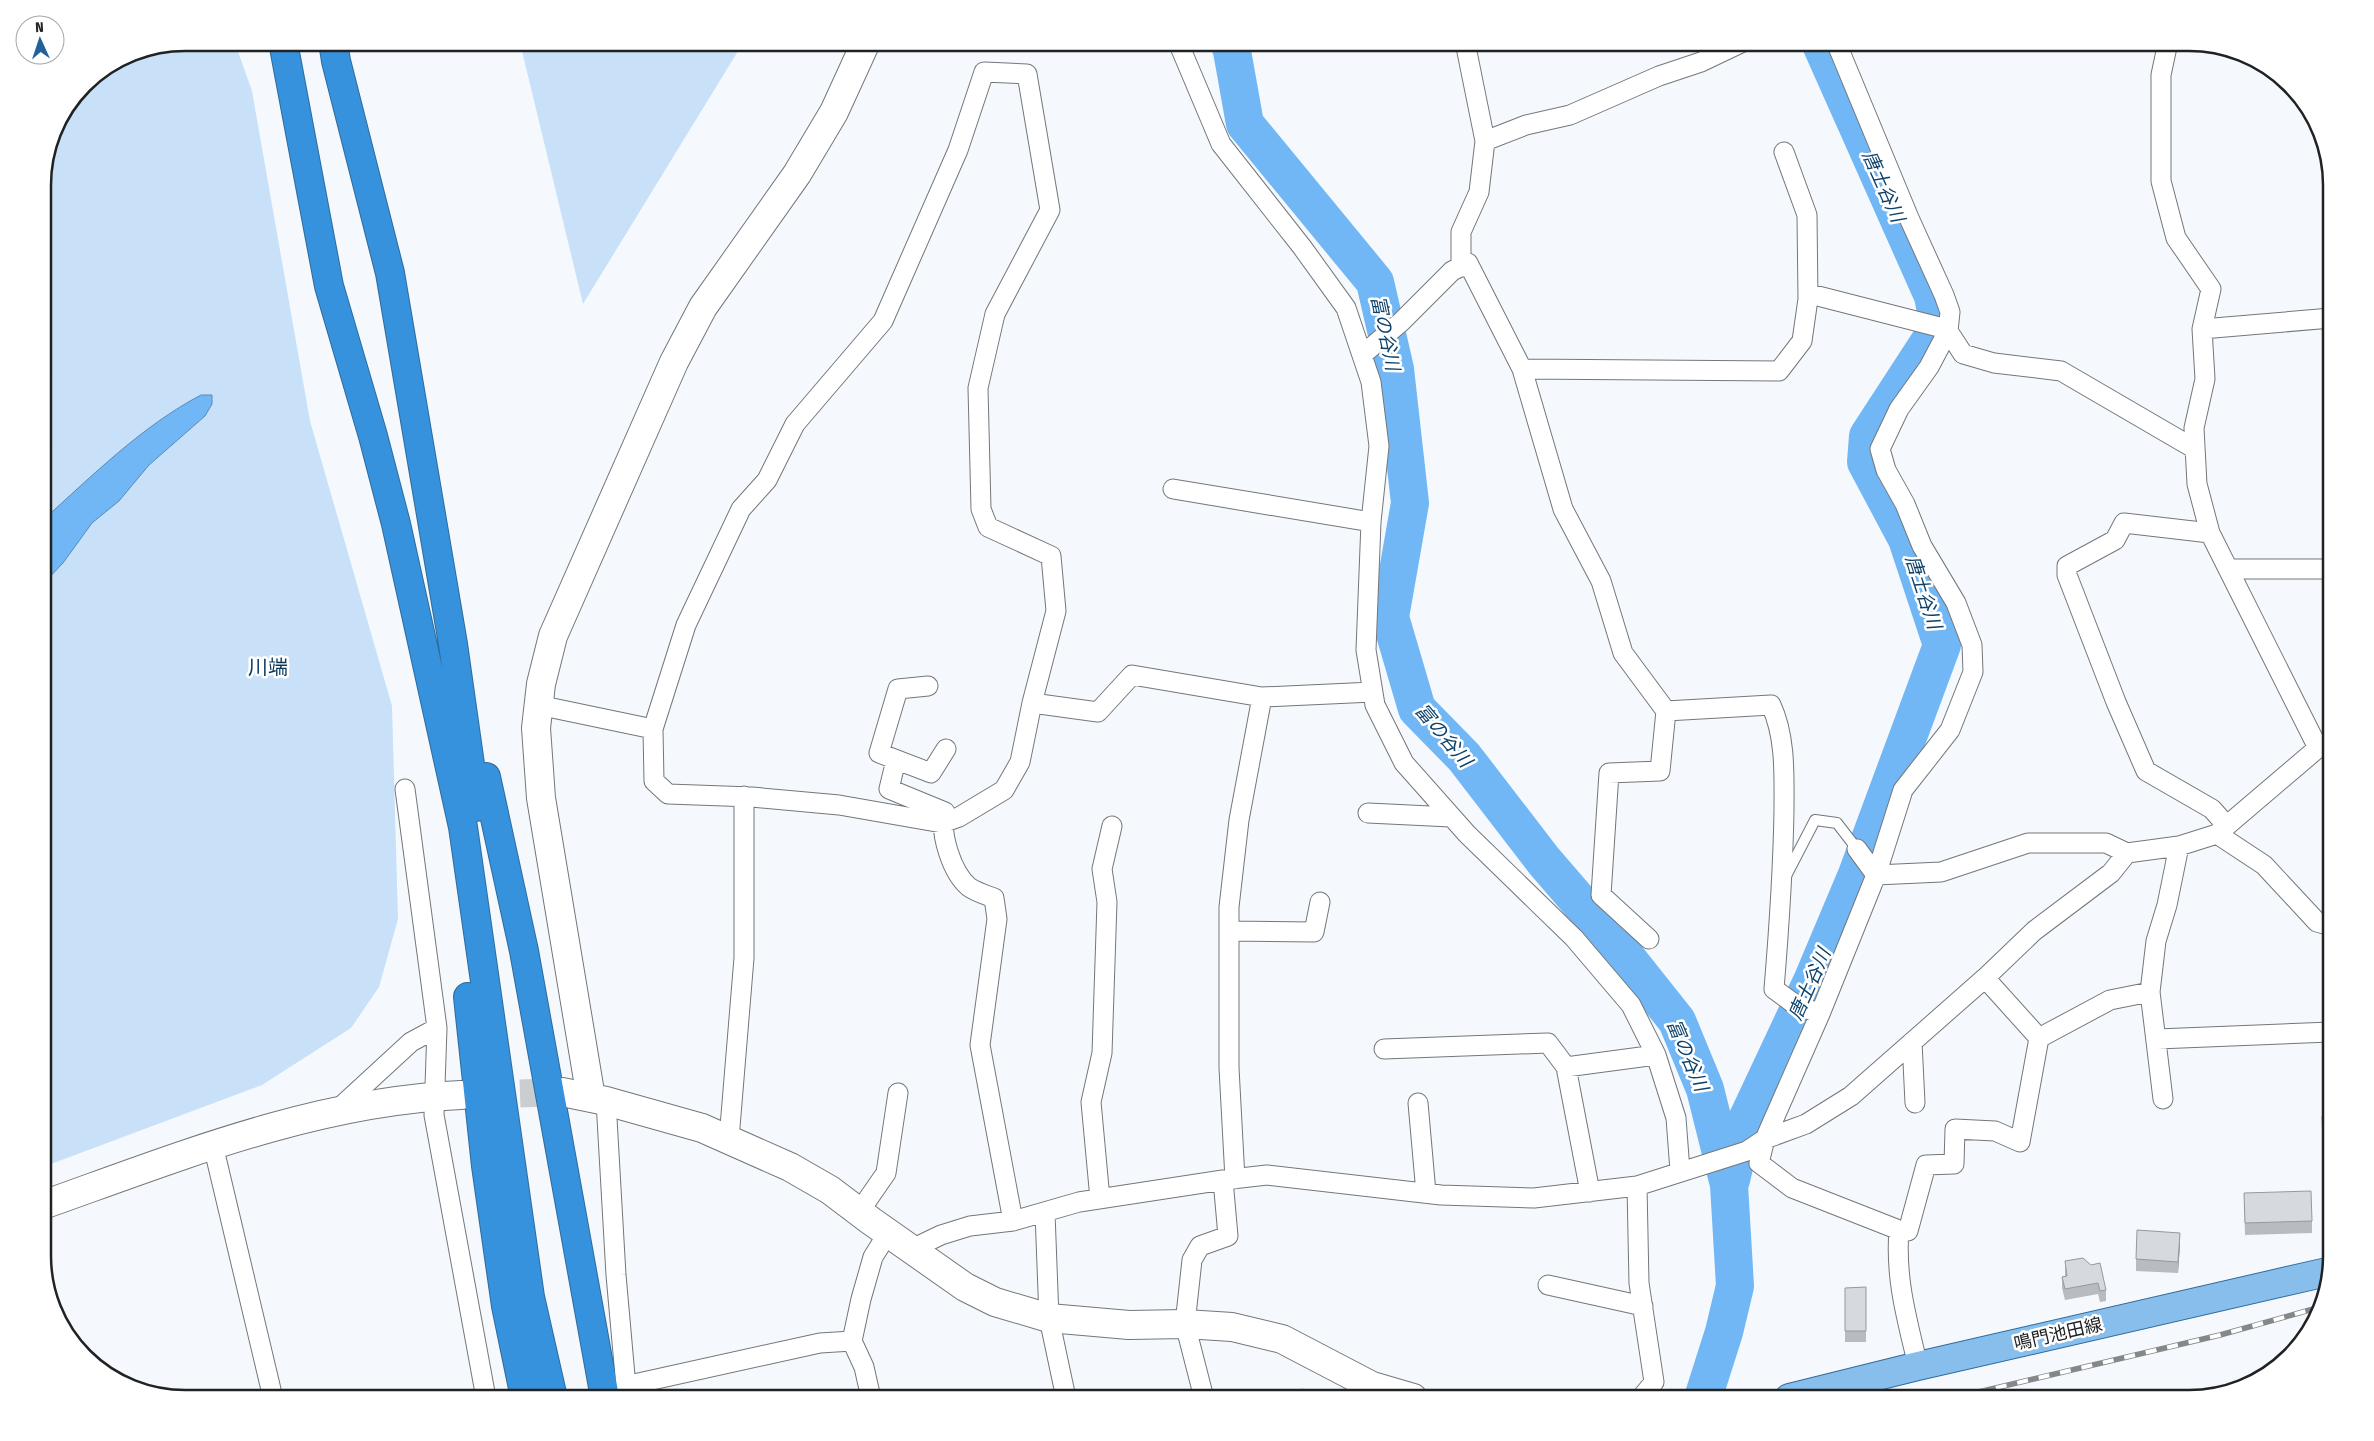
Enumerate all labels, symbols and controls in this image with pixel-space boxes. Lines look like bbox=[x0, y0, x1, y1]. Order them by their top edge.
north arrow bbox=[15, 15, 65, 65]
text: N bbox=[35, 19, 44, 36]
water label: 唐土谷川 bbox=[1858, 147, 1910, 227]
water label: 富の谷川 bbox=[1366, 294, 1405, 375]
water label: 唐土谷川 bbox=[1901, 552, 1947, 634]
district label: 川端 bbox=[248, 655, 288, 679]
water label: 富の谷川 bbox=[1410, 699, 1478, 773]
water label: 唐土谷川 bbox=[1783, 943, 1836, 1024]
water label: 富の谷川 bbox=[1662, 1016, 1714, 1097]
street label: 鳴門池田線 bbox=[2012, 1313, 2104, 1355]

